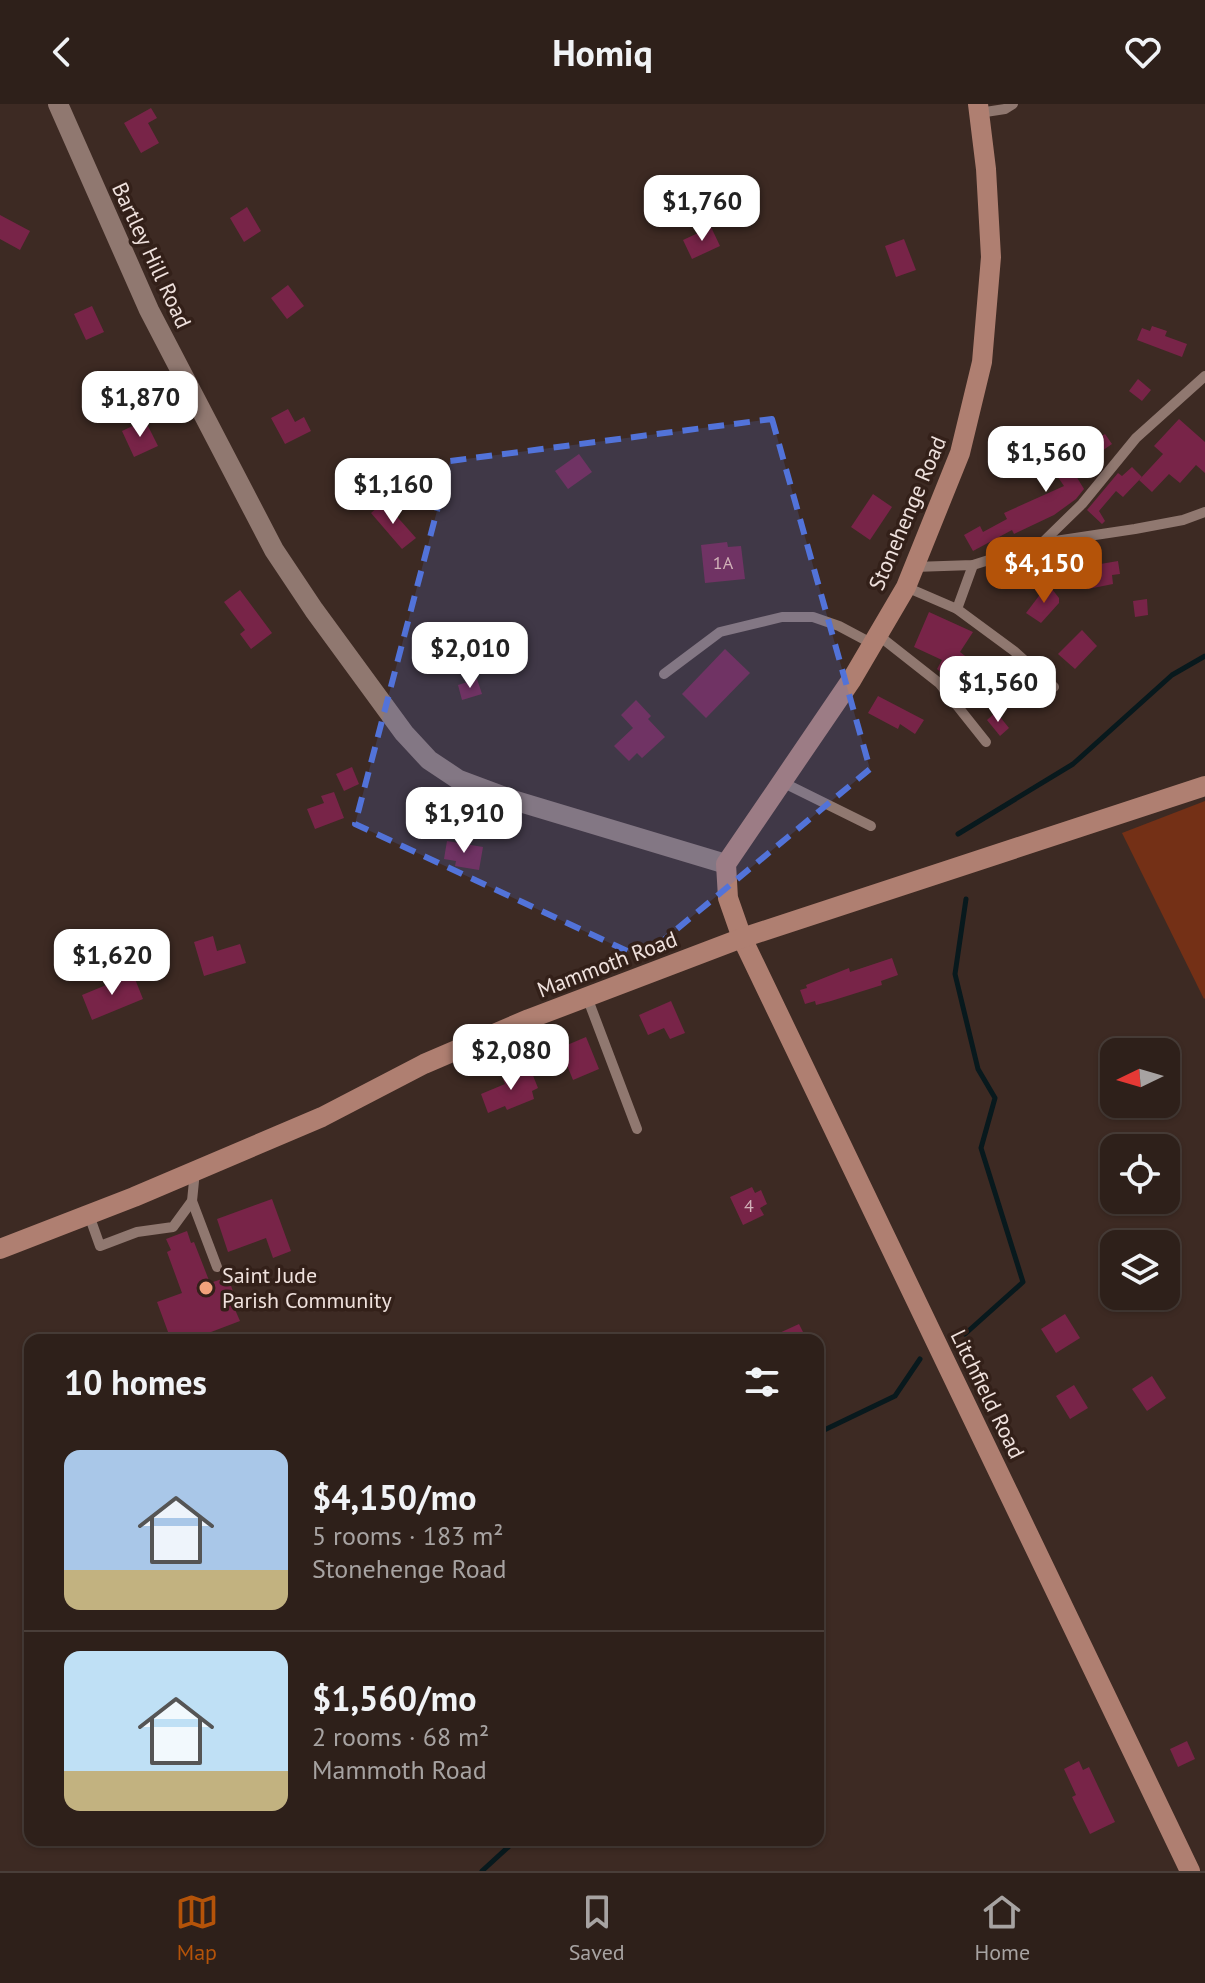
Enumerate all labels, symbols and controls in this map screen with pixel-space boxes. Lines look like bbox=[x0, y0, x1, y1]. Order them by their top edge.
text: Homiq bbox=[552, 29, 653, 76]
icon: back bbox=[40, 30, 84, 74]
icon: heart bbox=[1121, 30, 1165, 74]
pin: $1,760 bbox=[637, 175, 767, 243]
street label: Bartley Hill Road bbox=[106, 178, 198, 332]
text: $1,760 bbox=[662, 184, 742, 217]
pin: $1,870 bbox=[75, 371, 205, 439]
text: $1,870 bbox=[100, 380, 180, 413]
pin: $1,560 bbox=[981, 426, 1111, 494]
street label: Stonehenge Road bbox=[862, 432, 952, 594]
text: $1,560 bbox=[1006, 435, 1086, 468]
pin: $1,160 bbox=[328, 458, 458, 526]
text: $1,160 bbox=[353, 467, 433, 500]
pin: $4,150 bbox=[979, 537, 1109, 605]
text: $4,150 bbox=[1004, 546, 1084, 579]
house number: 1A bbox=[713, 551, 734, 574]
pin: $2,010 bbox=[405, 622, 535, 690]
text: $2,010 bbox=[430, 631, 510, 664]
pin: $1,560 bbox=[933, 656, 1063, 724]
text: $1,560 bbox=[958, 665, 1038, 698]
pin: $1,910 bbox=[399, 787, 529, 855]
text: $1,910 bbox=[424, 796, 504, 829]
street label: Mammoth Road bbox=[533, 924, 681, 1004]
pin: $1,620 bbox=[47, 929, 177, 997]
text: $1,620 bbox=[72, 938, 152, 971]
pin: $2,080 bbox=[446, 1024, 576, 1092]
text: $2,080 bbox=[471, 1033, 551, 1066]
north arrow bbox=[1100, 1038, 1180, 1118]
map controls bbox=[1100, 1038, 1180, 1310]
button: locate bbox=[1100, 1134, 1180, 1214]
house number: 4 bbox=[744, 1194, 754, 1217]
button: layers bbox=[1100, 1230, 1180, 1310]
place label: Saint Jude Parish Community bbox=[222, 1261, 393, 1314]
marker: Saint Jude Parish Community bbox=[197, 1279, 215, 1297]
street label: Litchfield Road bbox=[945, 1325, 1031, 1463]
text: 10 homes bbox=[64, 1360, 207, 1404]
icon: filters bbox=[740, 1360, 784, 1404]
text: $4,150/mo bbox=[312, 1475, 476, 1519]
icon: home bbox=[128, 1482, 224, 1578]
text: 5 rooms · 183 m² bbox=[312, 1519, 504, 1552]
text: Stonehenge Road bbox=[312, 1552, 507, 1585]
text: $1,560/mo bbox=[312, 1676, 476, 1720]
icon: home bbox=[128, 1683, 224, 1779]
text: 2 rooms · 68 m² bbox=[312, 1720, 489, 1753]
text: Mammoth Road bbox=[312, 1753, 487, 1786]
tab: Map bbox=[175, 1890, 219, 1966]
tab: Saved bbox=[569, 1890, 625, 1966]
tab: Home bbox=[974, 1890, 1030, 1966]

